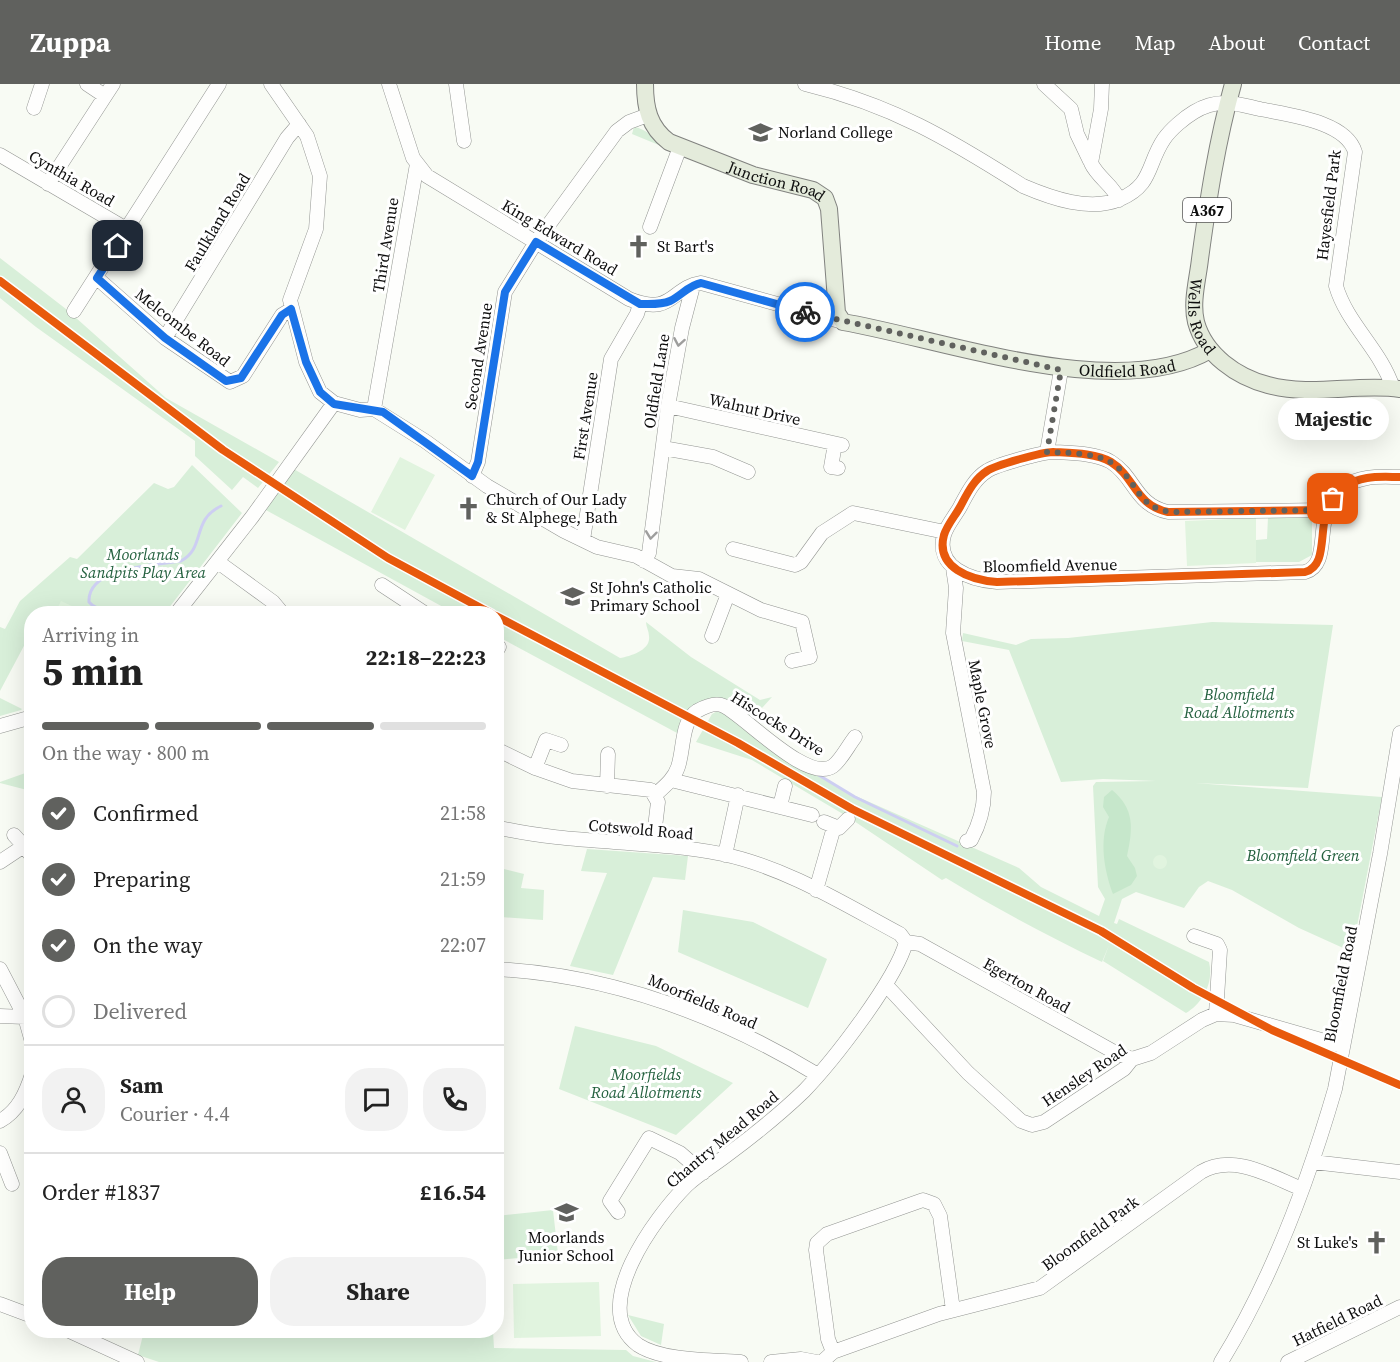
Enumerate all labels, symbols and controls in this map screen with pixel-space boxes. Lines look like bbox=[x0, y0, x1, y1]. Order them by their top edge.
text: Zuppa bbox=[30, 23, 111, 61]
text: Home bbox=[1044, 28, 1102, 57]
text: Map bbox=[1135, 28, 1176, 57]
text: About bbox=[1209, 28, 1265, 57]
text: Contact bbox=[1298, 28, 1370, 57]
school or university icon: Norland College bbox=[747, 119, 773, 145]
place label: Norland College bbox=[778, 121, 893, 143]
street label: Cynthia Road bbox=[25, 145, 119, 211]
street label: Hayesfield Park bbox=[1310, 148, 1346, 262]
street label: Junction Road bbox=[724, 155, 830, 206]
street label: Faulkland Road bbox=[179, 169, 255, 275]
street label: King Edward Road bbox=[498, 194, 622, 280]
street label: Third Avenue bbox=[367, 196, 403, 294]
road number: A367 bbox=[1183, 198, 1231, 222]
pin bbox=[92, 220, 143, 271]
icon: home bbox=[101, 229, 134, 262]
church icon: St Bart's bbox=[626, 233, 652, 259]
place label: St Bart's bbox=[657, 235, 714, 257]
street label: Wells Road bbox=[1183, 276, 1221, 359]
courier bbox=[775, 282, 835, 342]
street label: Melcombe Road bbox=[131, 283, 235, 371]
icon: bike bbox=[789, 296, 822, 329]
street label: Second Avenue bbox=[459, 301, 497, 411]
street label: Oldfield Lane bbox=[638, 332, 674, 430]
one-way arrow bbox=[673, 337, 686, 347]
street label: Oldfield Road bbox=[1078, 354, 1178, 382]
street label: First Avenue bbox=[567, 370, 603, 462]
street label: Walnut Drive bbox=[707, 388, 803, 430]
callout: Majestic bbox=[1278, 397, 1388, 439]
text: Majestic bbox=[1295, 405, 1372, 433]
pin bbox=[1307, 473, 1358, 524]
icon: bag bbox=[1316, 482, 1349, 515]
place label: Church of Our Lady & St Alphege, Bath bbox=[486, 488, 627, 528]
church icon: Church of Our Lady & St Alphege, Bath bbox=[455, 495, 481, 521]
one-way arrow bbox=[645, 531, 658, 540]
park label: Moorlands Sandpits Play Area bbox=[80, 543, 206, 583]
street label: Bloomfield Avenue bbox=[983, 553, 1117, 577]
place label: St John's Catholic Primary School bbox=[590, 576, 712, 616]
school or university icon: St John's Catholic Primary School bbox=[559, 583, 585, 609]
text: Arriving in bbox=[42, 621, 139, 649]
text: 22:18–22:23 bbox=[366, 642, 486, 672]
text: 5 min bbox=[42, 645, 143, 698]
street label: Maple Grove bbox=[964, 658, 1002, 750]
park label: Bloomfield Road Allotments bbox=[1183, 683, 1294, 723]
street label: Hiscocks Drive bbox=[727, 685, 829, 761]
text: On the way · 800 m bbox=[42, 739, 209, 767]
icon: check bbox=[42, 797, 75, 830]
text: Confirmed bbox=[93, 798, 198, 828]
text: 21:58 bbox=[440, 799, 486, 827]
street label: Cotswold Road bbox=[588, 813, 694, 845]
park label: Bloomfield Green bbox=[1246, 844, 1359, 866]
icon: check bbox=[42, 863, 75, 896]
text: Preparing bbox=[93, 864, 190, 894]
text: 21:59 bbox=[440, 865, 486, 893]
street label: Bloomfield Road bbox=[1318, 924, 1362, 1044]
icon: check bbox=[42, 929, 75, 962]
text: On the way bbox=[93, 930, 202, 960]
text: 22:07 bbox=[440, 931, 486, 959]
street label: Egerton Road bbox=[979, 952, 1075, 1018]
street label: Moorfields Road bbox=[645, 968, 761, 1034]
text: Delivered bbox=[93, 996, 187, 1026]
street label: Hensley Road bbox=[1037, 1039, 1131, 1111]
park label: Moorfields Road Allotments bbox=[590, 1063, 701, 1103]
button: person bbox=[42, 1068, 105, 1131]
button: chat bbox=[345, 1068, 408, 1131]
button: phone bbox=[423, 1068, 486, 1131]
text: Sam bbox=[120, 1070, 164, 1100]
street label: Chantry Mead Road bbox=[661, 1085, 783, 1193]
text: Courier · 4.4 bbox=[120, 1100, 229, 1128]
text: Order #1837 bbox=[42, 1177, 160, 1207]
text: £16.54 bbox=[420, 1177, 486, 1207]
street label: Bloomfield Park bbox=[1037, 1190, 1143, 1276]
school or university icon: Moorlands Junior School bbox=[553, 1199, 579, 1225]
place label: Moorlands Junior School bbox=[517, 1226, 614, 1266]
church icon: St Luke's bbox=[1363, 1229, 1389, 1255]
place label: St Luke's bbox=[1297, 1231, 1358, 1253]
button: Help bbox=[42, 1257, 258, 1326]
button: Share bbox=[270, 1257, 486, 1326]
street label: Hatfield Road bbox=[1289, 1289, 1385, 1351]

